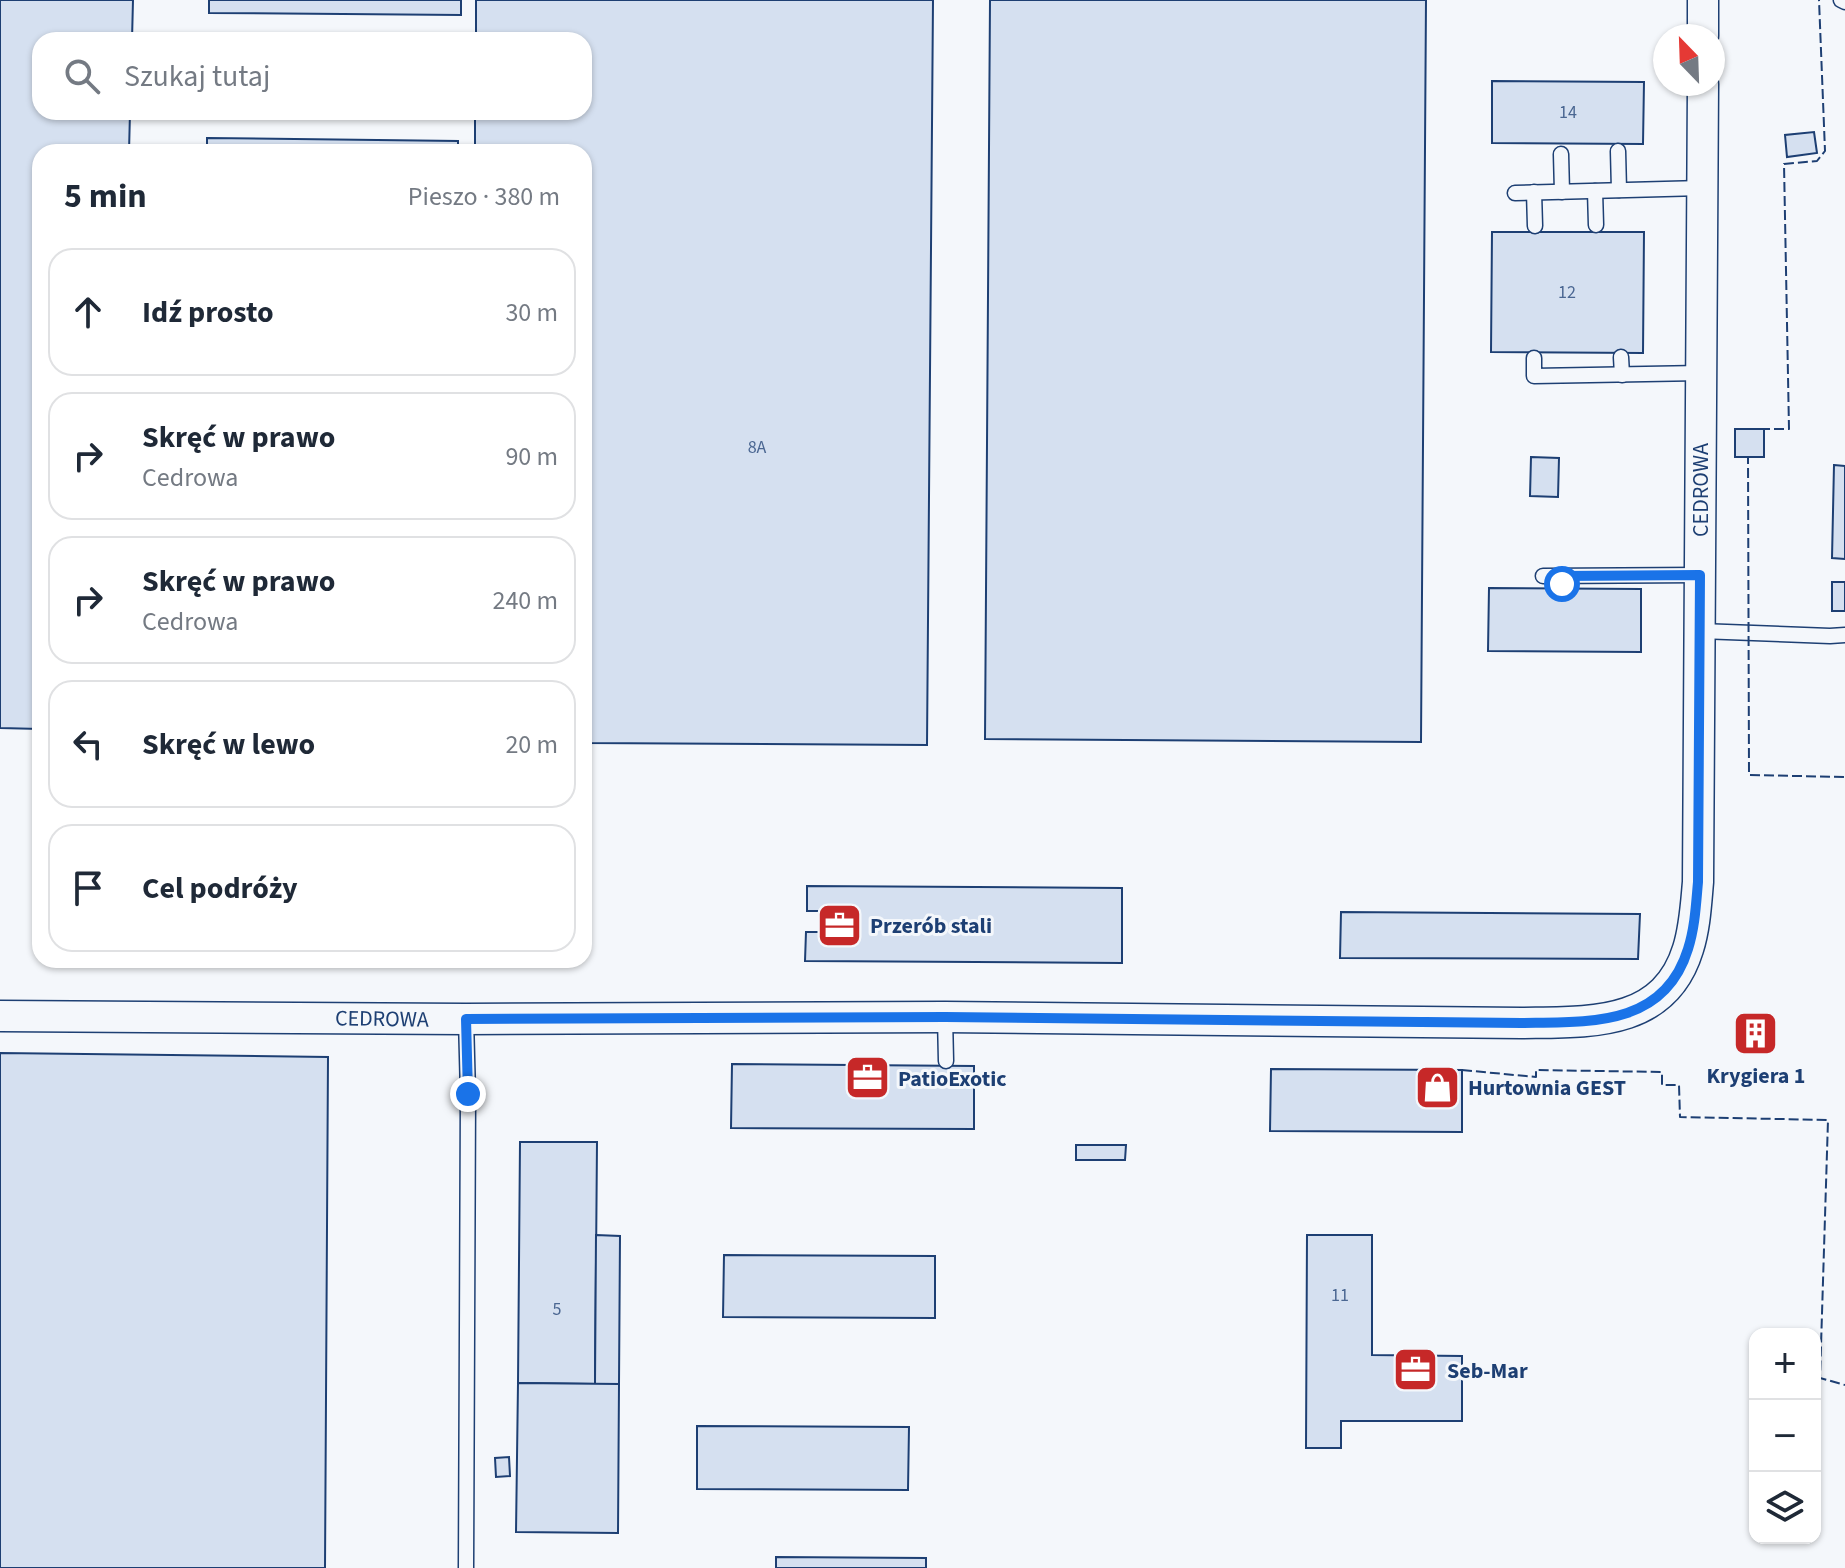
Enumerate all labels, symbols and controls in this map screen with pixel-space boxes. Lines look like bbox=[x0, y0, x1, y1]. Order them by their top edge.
north arrow bbox=[1653, 24, 1725, 96]
search box bbox=[32, 32, 592, 120]
icon: search bbox=[60, 54, 104, 98]
text: Szukaj tutaj bbox=[124, 55, 270, 98]
house number: 14 bbox=[1559, 100, 1577, 125]
text: 5 min bbox=[64, 172, 147, 221]
text: Pieszo · 380 m bbox=[408, 178, 560, 215]
house number: 12 bbox=[1558, 280, 1576, 305]
icon: ahead bbox=[66, 290, 110, 334]
text: Idź prosto bbox=[142, 291, 274, 334]
text: 30 m bbox=[505, 294, 558, 331]
text: Skręć w prawo bbox=[142, 416, 335, 459]
icon: right bbox=[66, 434, 110, 478]
house number: 8A bbox=[748, 435, 767, 460]
text: 90 m bbox=[505, 438, 558, 475]
street label: CEDROWA bbox=[1685, 443, 1717, 537]
text: Cedrowa bbox=[142, 459, 238, 496]
text: Skręć w prawo bbox=[142, 560, 335, 603]
route start bbox=[1544, 566, 1580, 602]
icon: right bbox=[66, 578, 110, 622]
text: 240 m bbox=[492, 582, 558, 619]
text: Cedrowa bbox=[142, 603, 238, 640]
icon: left bbox=[66, 722, 110, 766]
text: Skręć w lewo bbox=[142, 723, 315, 766]
text: 20 m bbox=[505, 726, 558, 763]
icon: arrive bbox=[66, 866, 110, 910]
text: Cel podróży bbox=[142, 867, 298, 910]
office icon: Przerób stali bbox=[815, 901, 863, 949]
place label: Przerób stali bbox=[870, 910, 992, 942]
street label: CEDROWA bbox=[335, 1002, 429, 1036]
building icon: Krygiera 1 bbox=[1732, 1010, 1780, 1058]
office icon: PatioExotic bbox=[843, 1054, 891, 1102]
place label: Krygiera 1 bbox=[1707, 1060, 1805, 1092]
place label: PatioExotic bbox=[898, 1063, 1007, 1095]
shop icon: Hurtownia GEST bbox=[1413, 1063, 1461, 1111]
place label: Hurtownia GEST bbox=[1468, 1072, 1626, 1104]
route end bbox=[450, 1076, 486, 1112]
house number: 11 bbox=[1331, 1283, 1349, 1308]
house number: 5 bbox=[553, 1297, 562, 1322]
map controls bbox=[1749, 1328, 1821, 1544]
button: + bbox=[1749, 1328, 1821, 1400]
office icon: Seb-Mar bbox=[1392, 1346, 1440, 1394]
place label: Seb-Mar bbox=[1447, 1355, 1528, 1387]
button: − bbox=[1749, 1400, 1821, 1472]
button: layers bbox=[1749, 1472, 1821, 1544]

